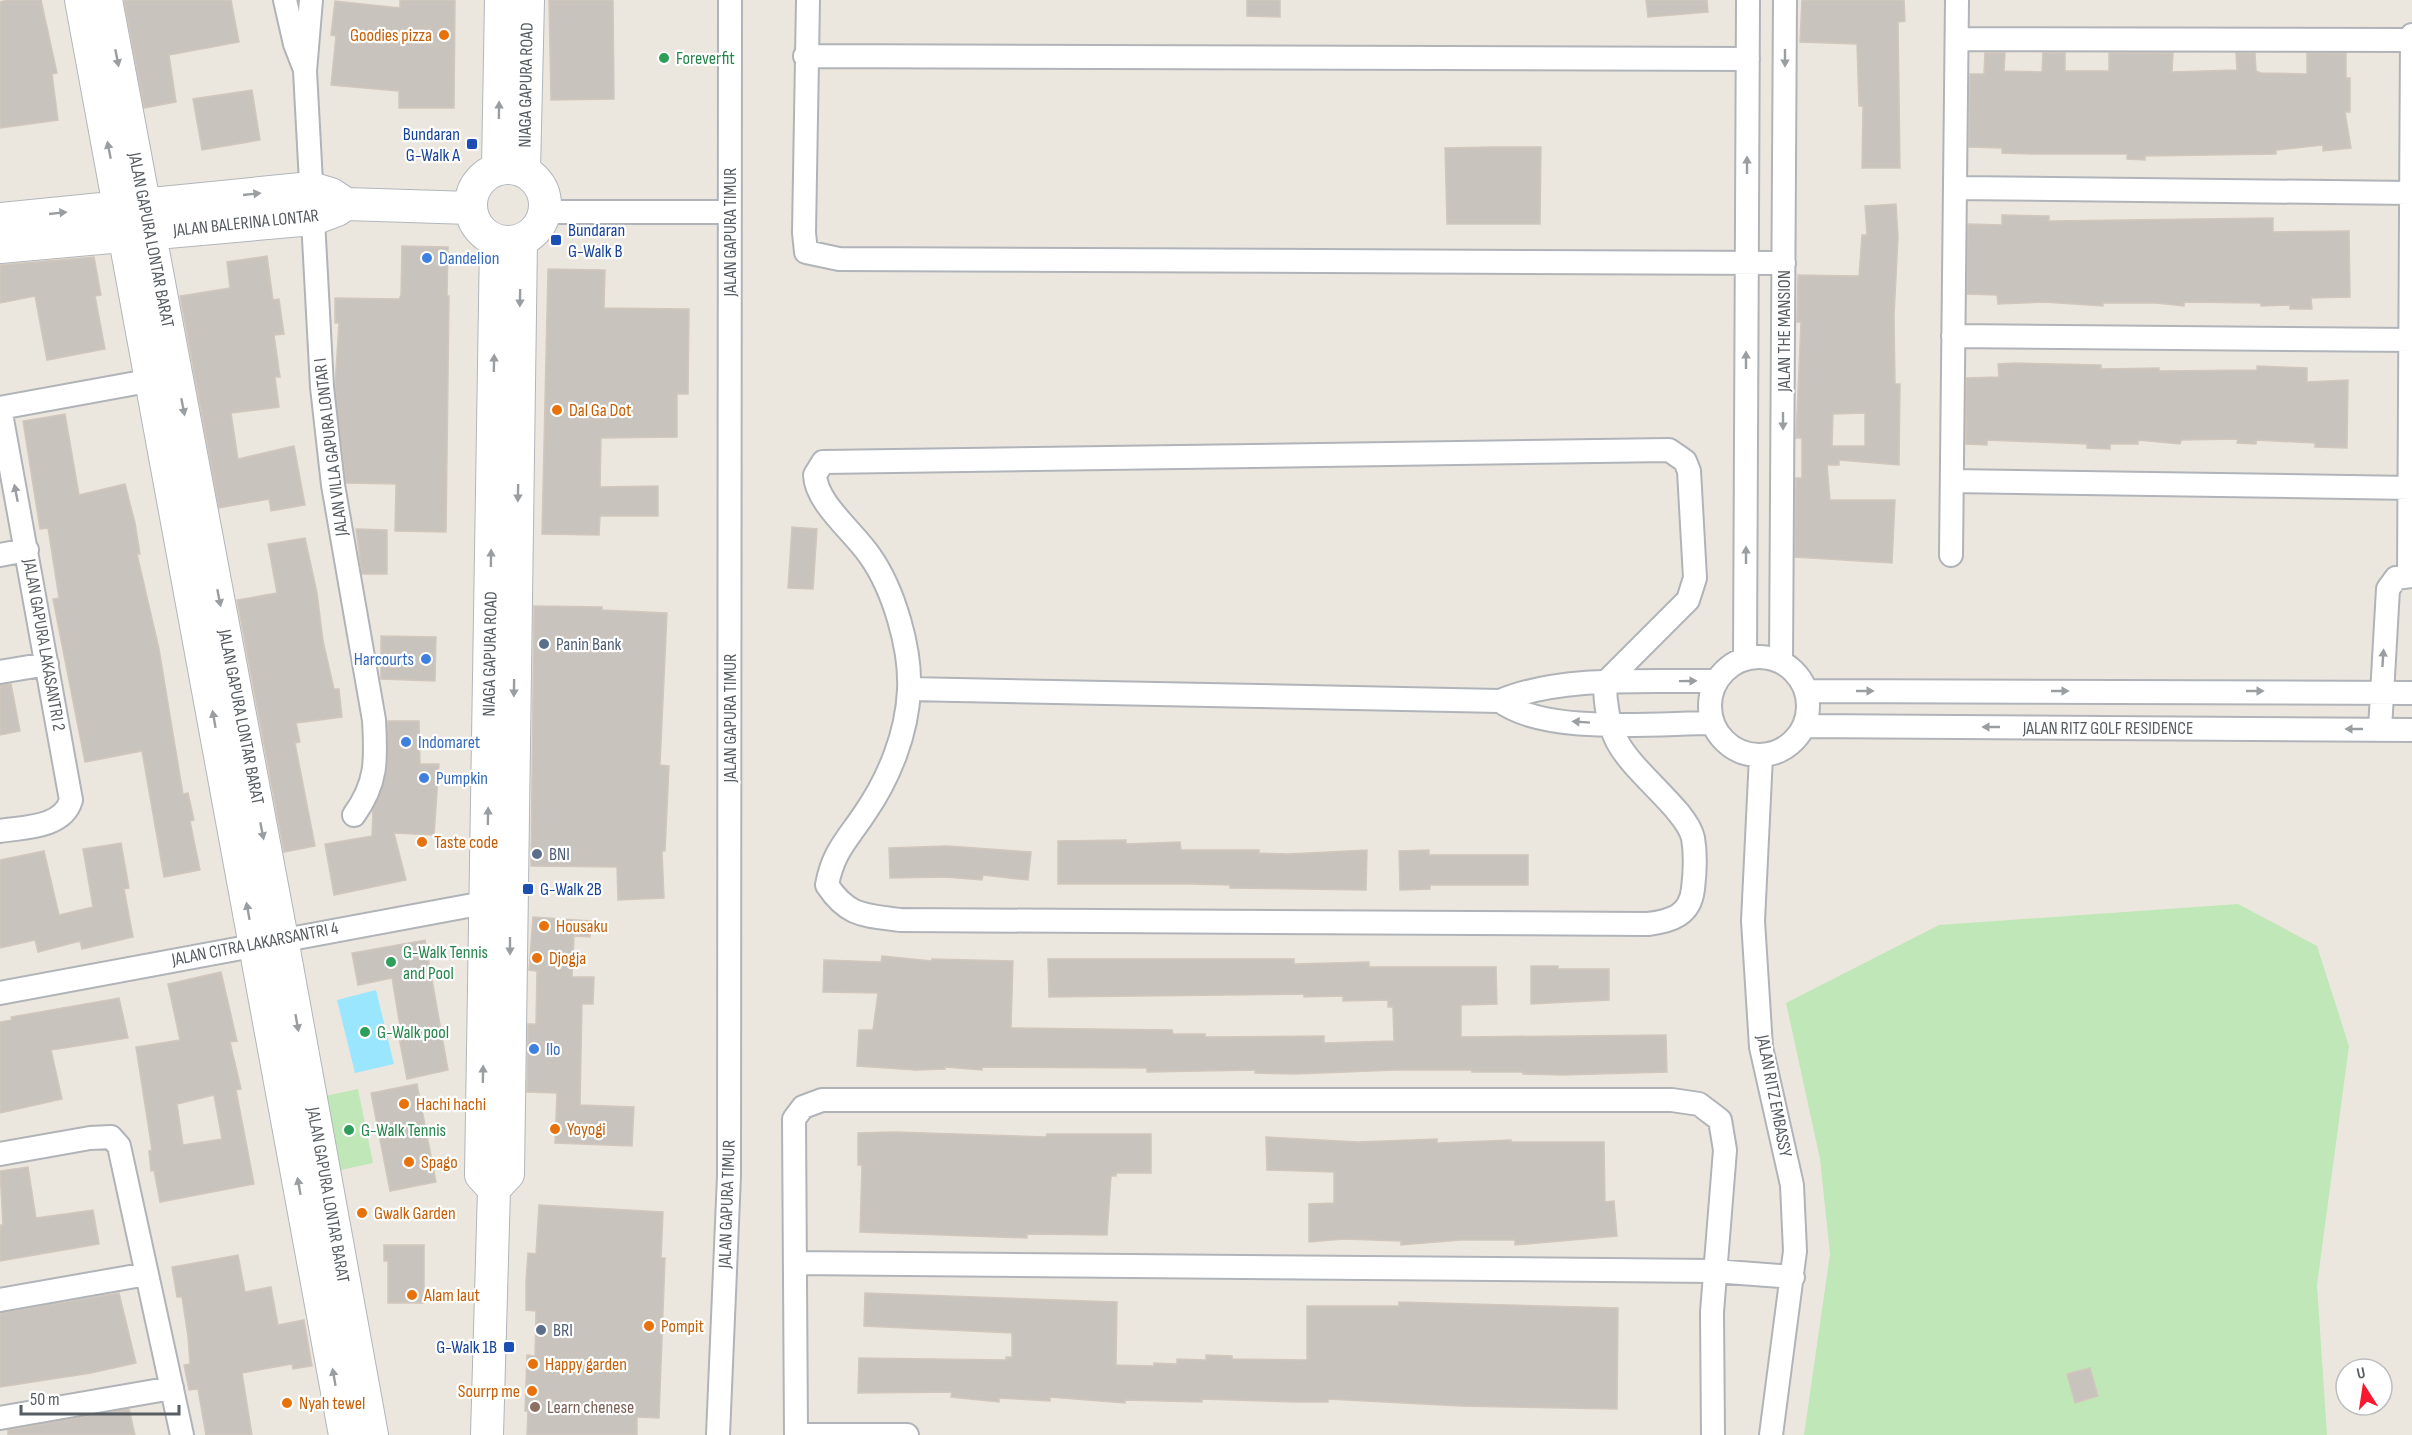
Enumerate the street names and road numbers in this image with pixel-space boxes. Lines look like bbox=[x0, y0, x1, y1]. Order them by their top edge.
street label: NIAGA GAPURA ROAD bbox=[514, 22, 538, 148]
street label: JALAN GAPURA LONTAR BARAT bbox=[124, 150, 178, 329]
street label: JALAN GAPURA TIMUR bbox=[720, 168, 741, 297]
street label: JALAN BALERINA LONTAR bbox=[171, 205, 320, 241]
street label: JALAN THE MANSION bbox=[1774, 270, 1795, 393]
street label: JALAN VILLA GAPURA LONTAR I bbox=[310, 357, 352, 538]
street label: JALAN GAPURA LAKASANTRI 2 bbox=[18, 556, 69, 733]
street label: NIAGA GAPURA ROAD bbox=[478, 591, 502, 717]
street label: JALAN GAPURA LONTAR BARAT bbox=[214, 627, 268, 806]
street label: JALAN GAPURA TIMUR bbox=[720, 654, 741, 783]
street label: JALAN RITZ GOLF RESIDENCE bbox=[2022, 718, 2193, 739]
street label: JALAN CITRA LAKARSANTRI 4 bbox=[169, 917, 341, 971]
street label: JALAN RITZ EMBASSY bbox=[1752, 1032, 1796, 1159]
street label: JALAN GAPURA LONTAR BARAT bbox=[302, 1105, 354, 1284]
street label: JALAN GAPURA TIMUR bbox=[714, 1139, 740, 1270]

